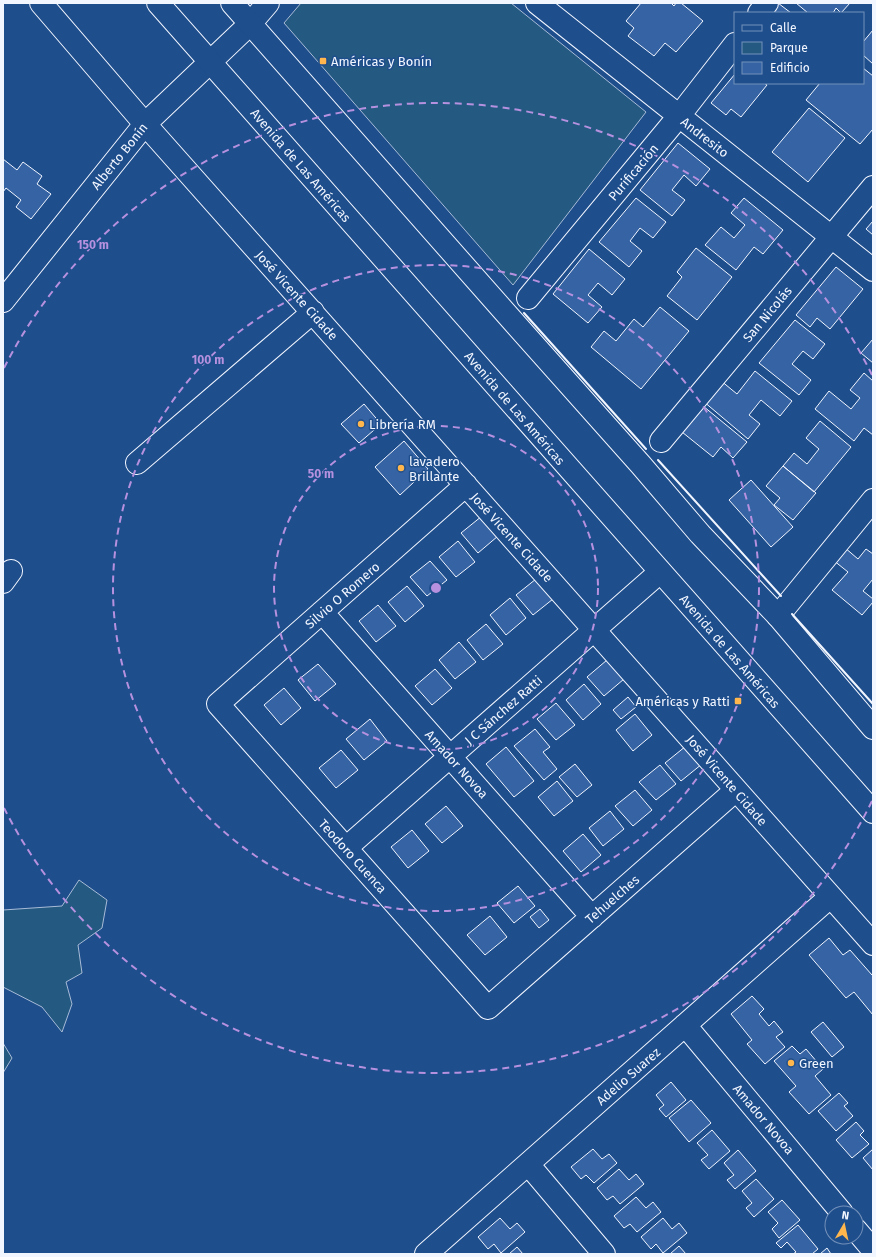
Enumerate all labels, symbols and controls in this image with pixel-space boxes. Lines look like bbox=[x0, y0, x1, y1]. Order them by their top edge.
legend bbox=[734, 12, 864, 84]
text: Calle bbox=[770, 21, 797, 35]
text: Parque bbox=[770, 41, 808, 55]
place label: Américas y Bonín bbox=[331, 54, 432, 69]
marker: Américas y Bonín bbox=[318, 56, 328, 66]
text: Edificio bbox=[770, 61, 810, 75]
street label: Avenida de Las Américas bbox=[247, 106, 354, 225]
street label: Andresito bbox=[678, 114, 732, 161]
street label: Alberto Bonín bbox=[88, 120, 151, 193]
street label: Purificación bbox=[605, 141, 661, 204]
text: 150 m bbox=[77, 238, 109, 252]
street label: José Vicente Cidade bbox=[252, 247, 341, 343]
street label: San Nicolás bbox=[740, 283, 795, 345]
street label: Avenida de Las Américas bbox=[461, 349, 568, 468]
text: 100 m bbox=[192, 353, 224, 367]
place label: Librería RM bbox=[369, 417, 436, 432]
marker: Librería RM bbox=[356, 419, 366, 429]
place label: lavadero Brillante bbox=[409, 454, 460, 484]
marker: lavadero Brillante bbox=[396, 463, 406, 473]
text: 50 m bbox=[308, 467, 334, 481]
street label: José Vicente Cidade bbox=[467, 489, 556, 585]
street label: Silvio O Romero bbox=[302, 559, 383, 632]
centre of rings bbox=[429, 581, 443, 595]
street label: Avenida de Las Américas bbox=[676, 592, 783, 711]
street label: J C Sánchez Ratti bbox=[462, 673, 545, 748]
place label: Américas y Ratti bbox=[635, 694, 730, 709]
marker: Américas y Ratti bbox=[733, 696, 743, 706]
street label: Amador Novoa bbox=[422, 727, 491, 802]
street label: José Vicente Cidade bbox=[683, 732, 770, 829]
street label: Teodoro Cuenca bbox=[316, 816, 390, 896]
street label: Tehuelches bbox=[582, 872, 642, 927]
street label: Adelio Suarez bbox=[593, 1044, 664, 1108]
place label: Green bbox=[799, 1056, 834, 1071]
marker: Green bbox=[786, 1058, 796, 1068]
street label: Amador Novoa bbox=[730, 1081, 797, 1157]
north arrow bbox=[824, 1205, 864, 1245]
text: N bbox=[841, 1209, 850, 1223]

